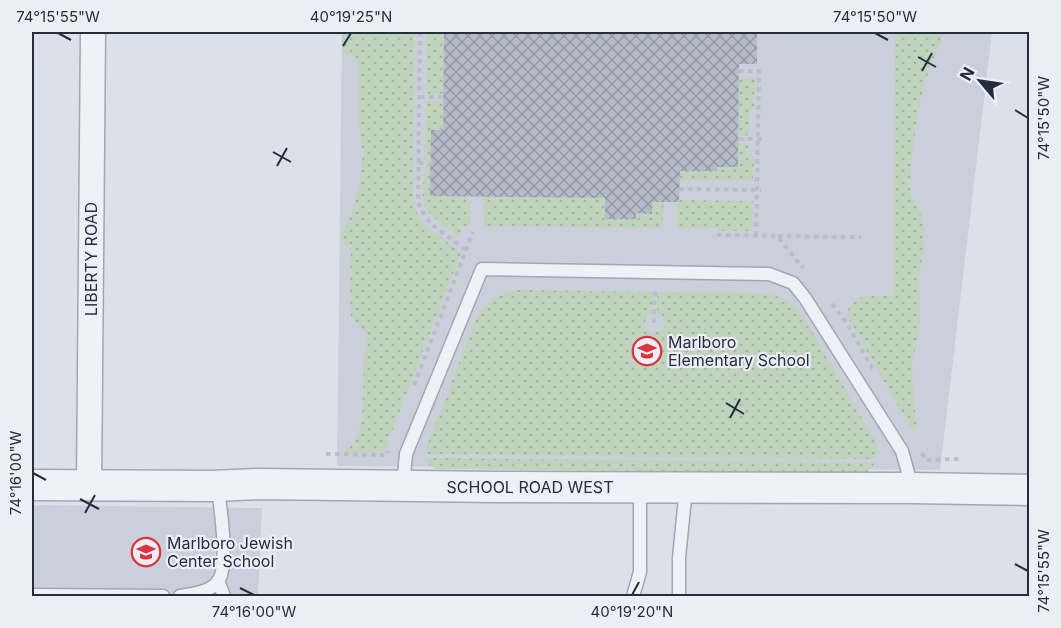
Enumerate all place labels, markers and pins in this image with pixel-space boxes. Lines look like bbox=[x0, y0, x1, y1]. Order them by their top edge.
place label: Marlboro Elementary School bbox=[668, 332, 810, 370]
school or university icon: Marlboro Elementary School bbox=[631, 335, 663, 367]
place label: Marlboro Jewish Center School bbox=[167, 533, 293, 571]
school or university icon: Marlboro Jewish Center School bbox=[130, 536, 162, 568]

